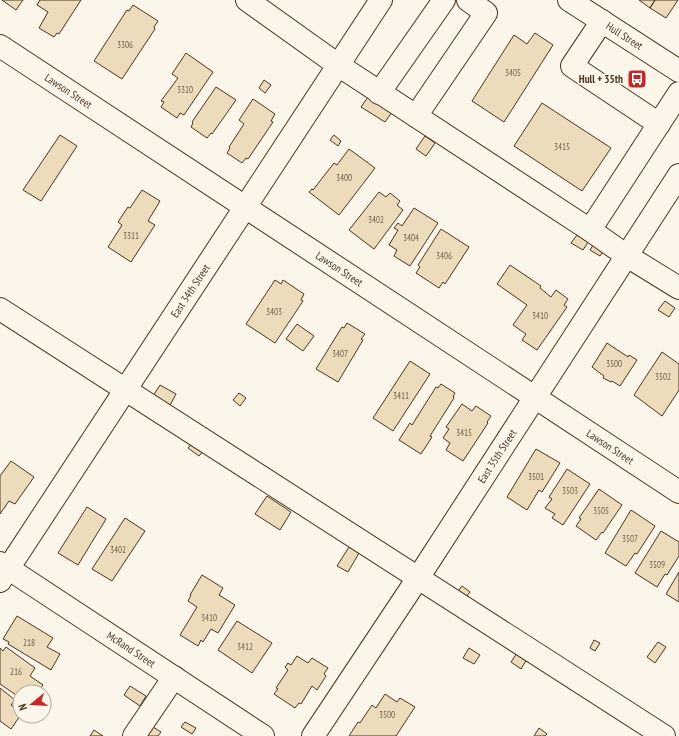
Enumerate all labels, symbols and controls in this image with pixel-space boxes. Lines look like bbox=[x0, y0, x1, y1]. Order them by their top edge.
street label: Hull Street bbox=[603, 19, 645, 53]
house number: 3306 bbox=[117, 39, 133, 50]
house number: 3405 bbox=[505, 67, 521, 78]
bus stop icon: Hull + 35th bbox=[626, 68, 648, 90]
street label: Lawson Street bbox=[42, 70, 95, 112]
place label: Hull + 35th bbox=[579, 72, 623, 86]
house number: 3310 bbox=[177, 84, 193, 95]
house number: 3415 bbox=[554, 141, 570, 152]
house number: 3400 bbox=[336, 172, 352, 183]
house number: 3402 bbox=[368, 214, 384, 225]
house number: 3311 bbox=[123, 230, 139, 241]
house number: 3404 bbox=[403, 232, 419, 243]
street label: Lawson Street bbox=[313, 248, 366, 290]
house number: 3406 bbox=[436, 250, 452, 261]
street label: East 34th Street bbox=[168, 261, 213, 320]
house number: 3403 bbox=[266, 306, 282, 317]
house number: 3410 bbox=[532, 310, 548, 321]
house number: 3407 bbox=[332, 348, 348, 359]
house number: 3500 bbox=[606, 358, 622, 369]
house number: 3502 bbox=[655, 371, 671, 382]
house number: 3411 bbox=[393, 390, 409, 401]
street label: Lawson Street bbox=[584, 426, 636, 467]
house number: 3415 bbox=[456, 427, 472, 438]
street label: East 35th Street bbox=[474, 427, 519, 486]
house number: 3501 bbox=[528, 471, 544, 482]
house number: 3503 bbox=[562, 485, 578, 496]
house number: 3505 bbox=[593, 505, 609, 516]
house number: 3507 bbox=[622, 533, 638, 544]
house number: 3402 bbox=[110, 544, 126, 555]
house number: 3509 bbox=[649, 559, 665, 570]
house number: 3410 bbox=[201, 612, 217, 623]
street label: McRand Street bbox=[104, 628, 158, 670]
house number: 218 bbox=[23, 637, 35, 648]
house number: 3412 bbox=[237, 641, 253, 652]
house number: 216 bbox=[10, 666, 22, 677]
north arrow bbox=[12, 684, 52, 724]
text: N bbox=[15, 702, 30, 712]
house number: 3500 bbox=[379, 709, 395, 720]

